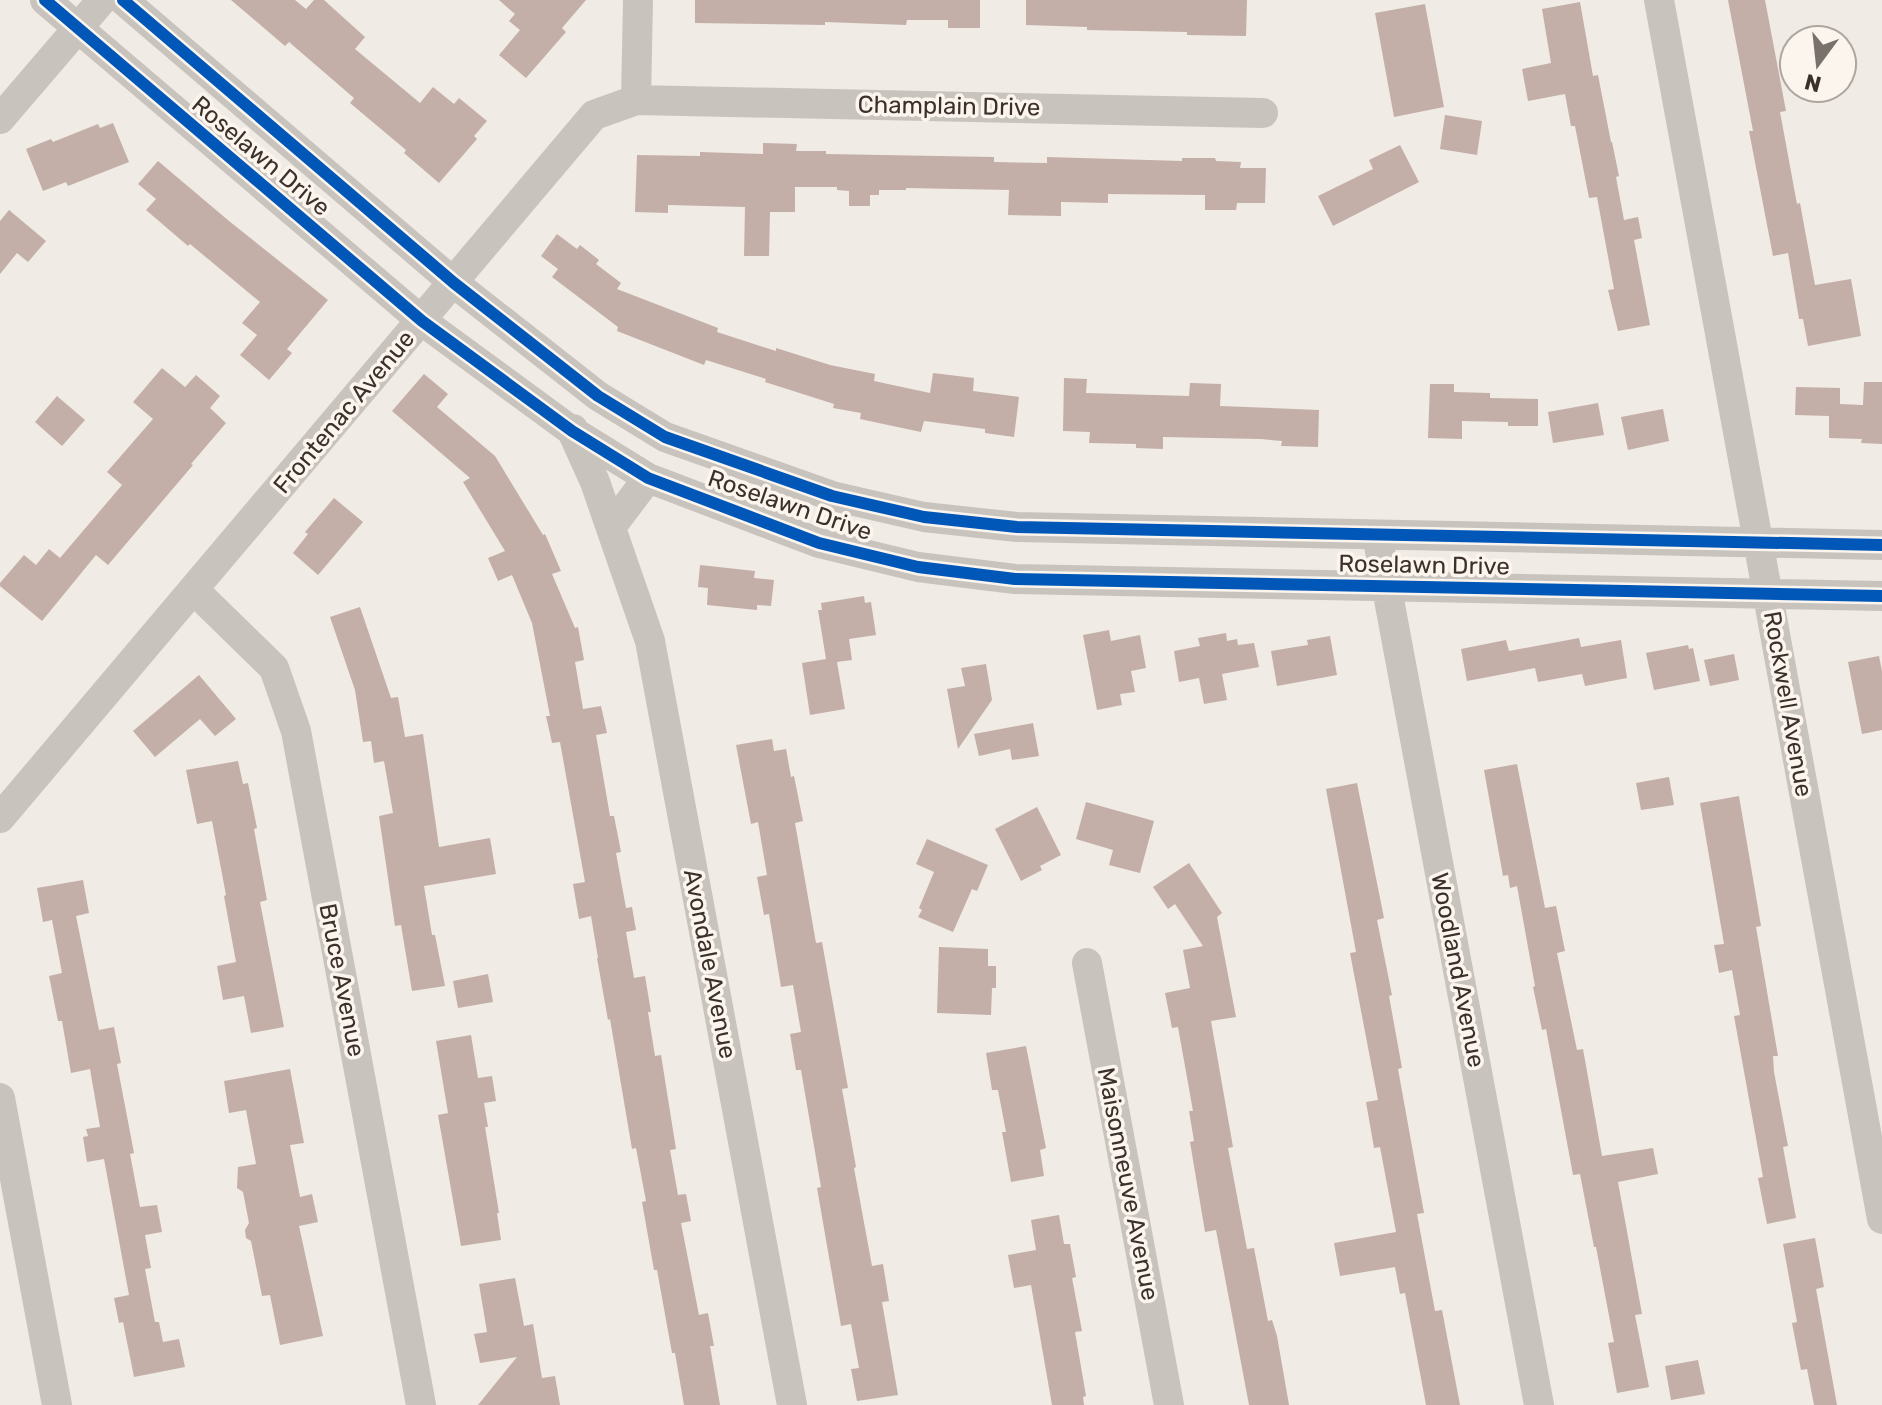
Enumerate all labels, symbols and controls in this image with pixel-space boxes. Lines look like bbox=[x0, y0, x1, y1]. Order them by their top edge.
north arrow bbox=[1778, 24, 1858, 104]
text: N bbox=[1802, 68, 1824, 98]
street label: Roselawn Drive bbox=[186, 90, 336, 222]
street label: Champlain Drive bbox=[857, 90, 1041, 122]
street label: Frontenac Avenue bbox=[268, 325, 420, 499]
street label: Roselawn Drive bbox=[704, 464, 876, 546]
street label: Roselawn Drive bbox=[1338, 550, 1510, 580]
street label: Rockwell Avenue bbox=[1758, 609, 1818, 799]
street label: Avondale Avenue bbox=[678, 867, 742, 1061]
street label: Woodland Avenue bbox=[1425, 870, 1491, 1070]
street label: Bruce Avenue bbox=[313, 901, 371, 1059]
street label: Maisonneuve Avenue bbox=[1092, 1065, 1164, 1303]

